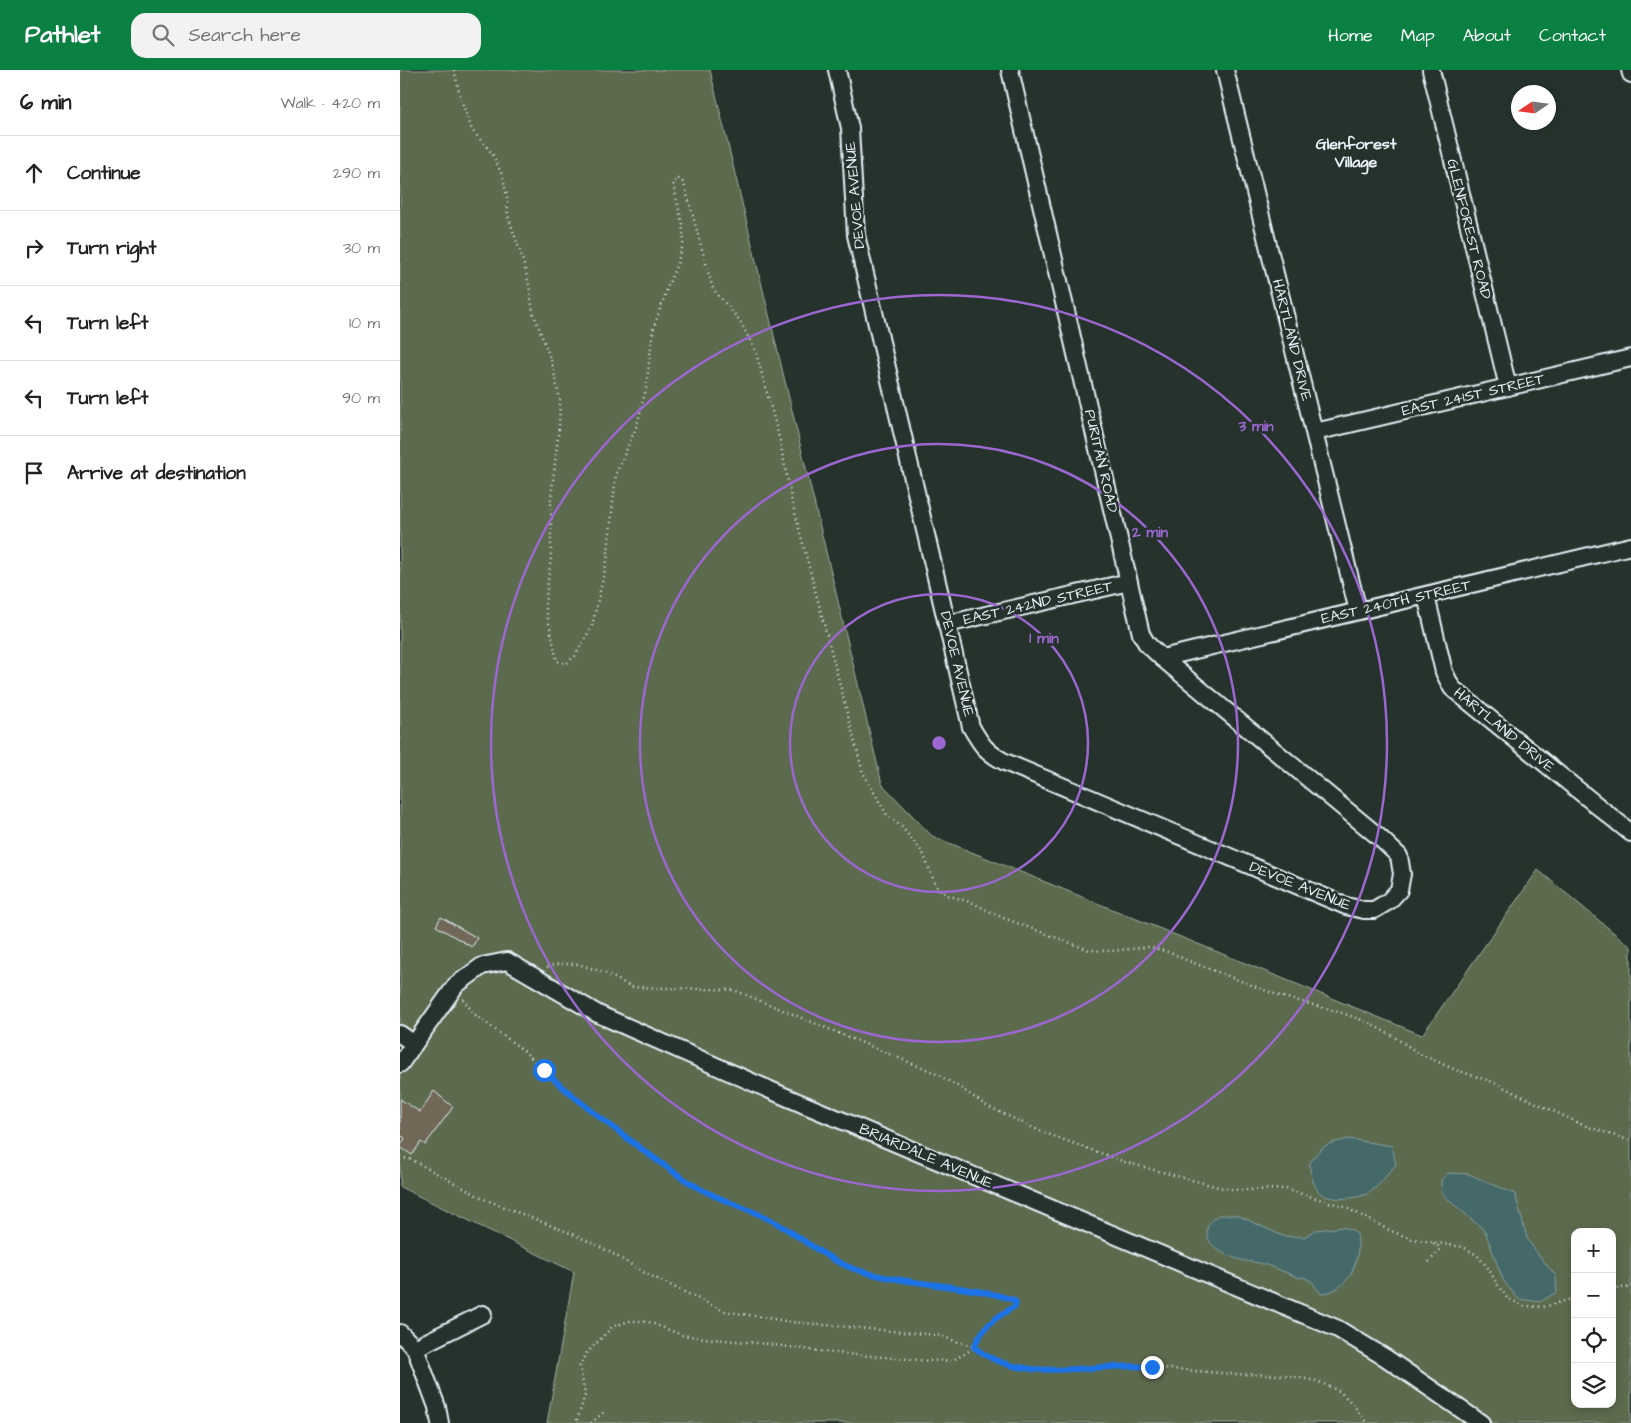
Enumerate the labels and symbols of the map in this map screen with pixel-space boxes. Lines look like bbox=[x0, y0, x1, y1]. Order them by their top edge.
north arrow bbox=[1511, 85, 1556, 130]
district label: Glenforest Village bbox=[1316, 133, 1397, 175]
street label: DEVOE AVENUE bbox=[840, 140, 870, 249]
street label: GLENFOREST ROAD bbox=[1441, 157, 1497, 302]
street label: HARTLAND DRIVE bbox=[1267, 277, 1317, 403]
street label: EAST 241ST STREET bbox=[1400, 368, 1547, 422]
street label: PURITAN ROAD bbox=[1079, 407, 1123, 515]
text: 3 min bbox=[1237, 416, 1274, 437]
text: 2 min bbox=[1131, 522, 1169, 543]
street label: EAST 240TH STREET bbox=[1319, 574, 1474, 629]
street label: EAST 242ND STREET bbox=[961, 575, 1115, 630]
street label: DEVOE AVENUE bbox=[935, 609, 979, 719]
text: 1 min bbox=[1029, 628, 1059, 649]
street label: HARTLAND DRIVE bbox=[1449, 683, 1559, 778]
centre of rings bbox=[930, 734, 948, 752]
street label: DEVOE AVENUE bbox=[1246, 856, 1354, 916]
route start bbox=[533, 1059, 556, 1082]
street label: BRIARDALE AVENUE bbox=[856, 1118, 996, 1194]
route end bbox=[1141, 1356, 1164, 1379]

